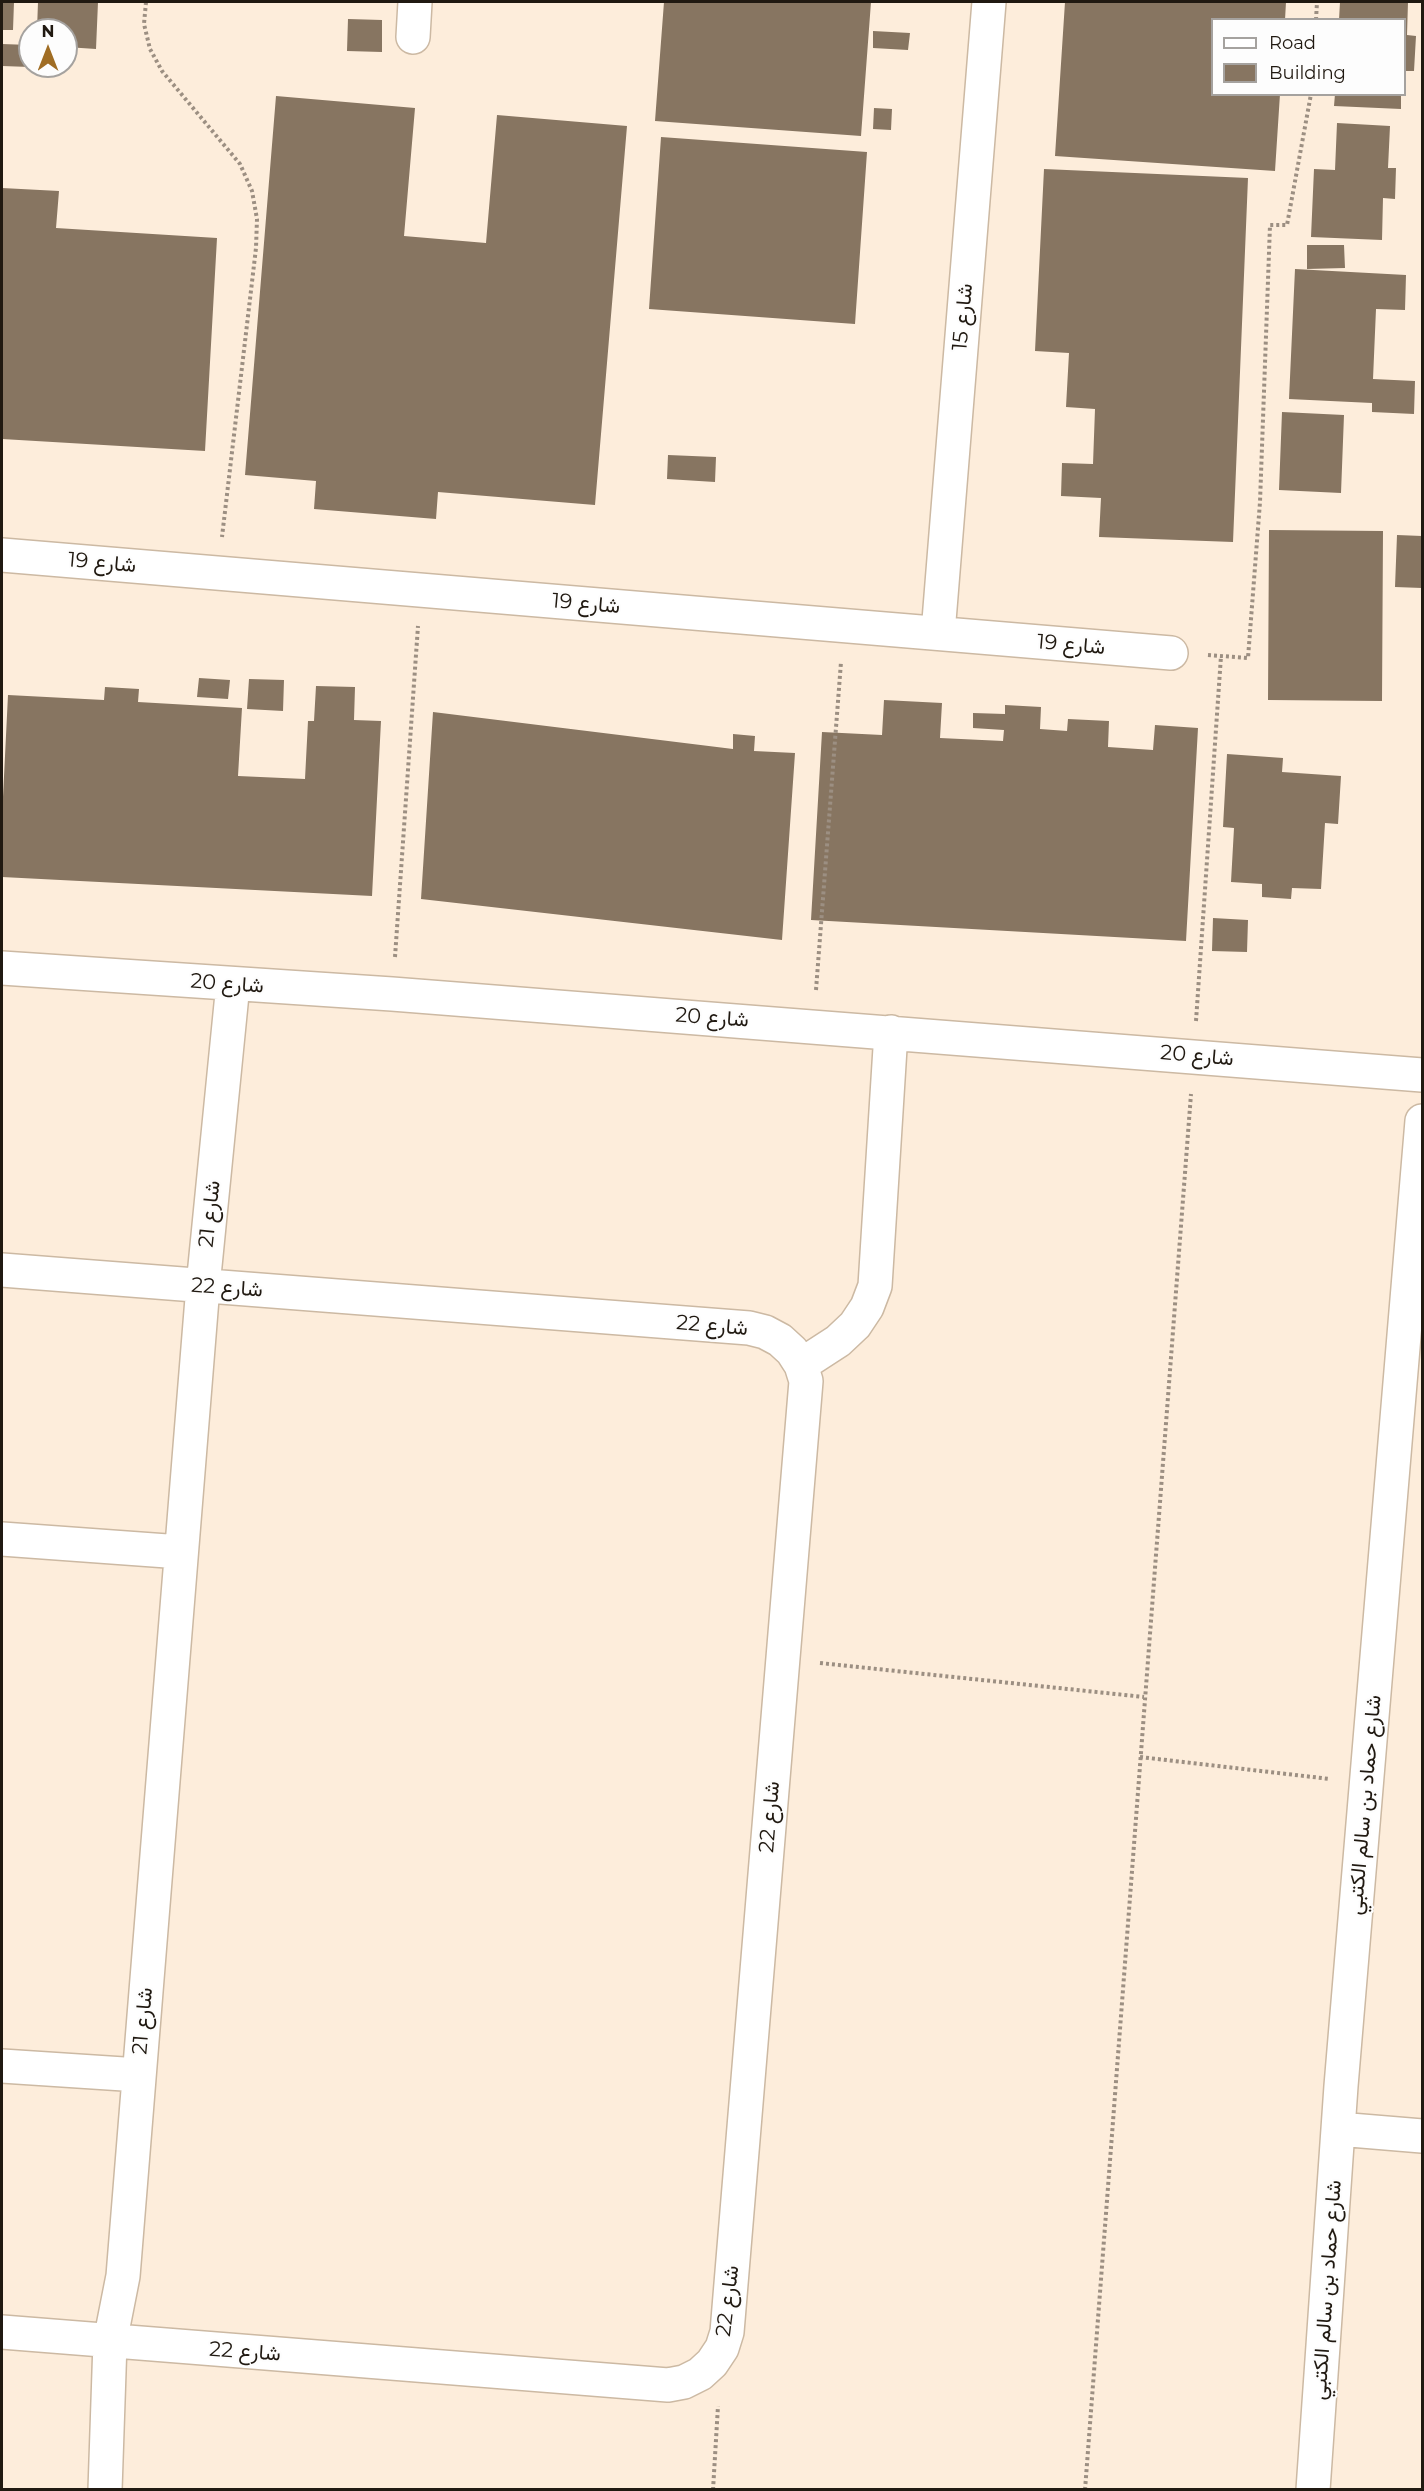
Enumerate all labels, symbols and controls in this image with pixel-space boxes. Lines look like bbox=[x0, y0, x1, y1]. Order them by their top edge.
north arrow bbox=[18, 18, 78, 78]
legend bbox=[1211, 18, 1406, 96]
text: N bbox=[42, 22, 54, 41]
text: Road bbox=[1269, 32, 1316, 54]
text: Building bbox=[1269, 62, 1346, 84]
street label: شارع 15 bbox=[948, 282, 978, 352]
street label: شارع 19 bbox=[67, 547, 137, 579]
street label: شارع 19 bbox=[551, 588, 621, 620]
street label: شارع 19 bbox=[1036, 629, 1106, 661]
street label: شارع 20 bbox=[189, 969, 265, 999]
street label: شارع 20 bbox=[674, 1003, 750, 1033]
street label: شارع 20 bbox=[1159, 1040, 1235, 1072]
street label: شارع 21 bbox=[194, 1179, 226, 1249]
street label: شارع 22 bbox=[190, 1273, 264, 1303]
street label: شارع 22 bbox=[675, 1310, 749, 1342]
street label: شارع حماد بن سالم الكتبي bbox=[1343, 1694, 1387, 1916]
street label: شارع 22 bbox=[754, 1780, 786, 1854]
street label: شارع 21 bbox=[128, 1986, 158, 2056]
street label: شارع حماد بن سالم الكتبي bbox=[1307, 2179, 1347, 2401]
street label: شارع 22 bbox=[711, 2264, 745, 2338]
street label: شارع 22 bbox=[208, 2337, 282, 2367]

